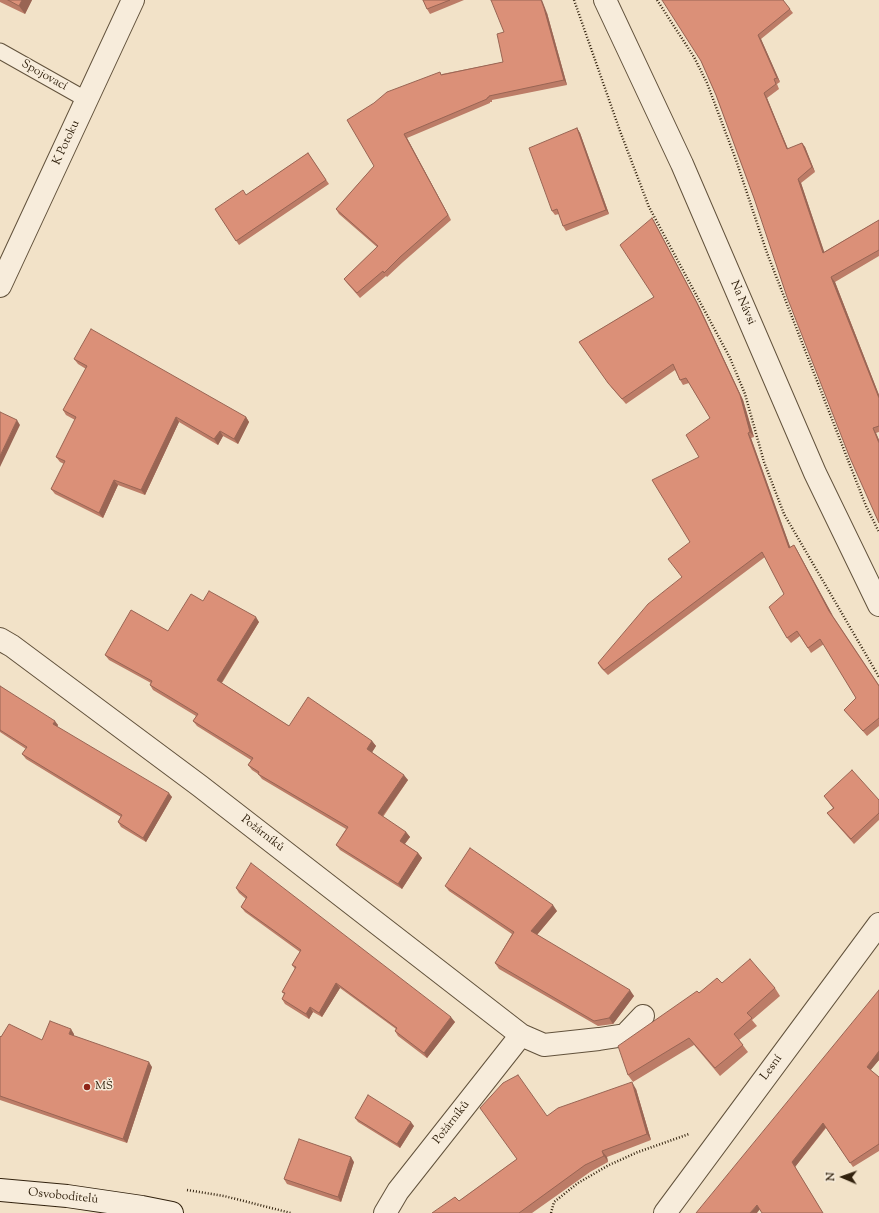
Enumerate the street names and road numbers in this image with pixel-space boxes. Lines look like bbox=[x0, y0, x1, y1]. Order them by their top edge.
street label: Spojovací bbox=[19, 58, 69, 94]
street label: K Potoku bbox=[50, 118, 84, 168]
street label: Na Návsi bbox=[726, 279, 758, 327]
street label: Požárníků bbox=[237, 813, 287, 855]
street label: Lesní bbox=[758, 1052, 786, 1084]
street label: Požárníků bbox=[431, 1098, 473, 1148]
street label: Osvoboditelů bbox=[27, 1186, 99, 1208]

